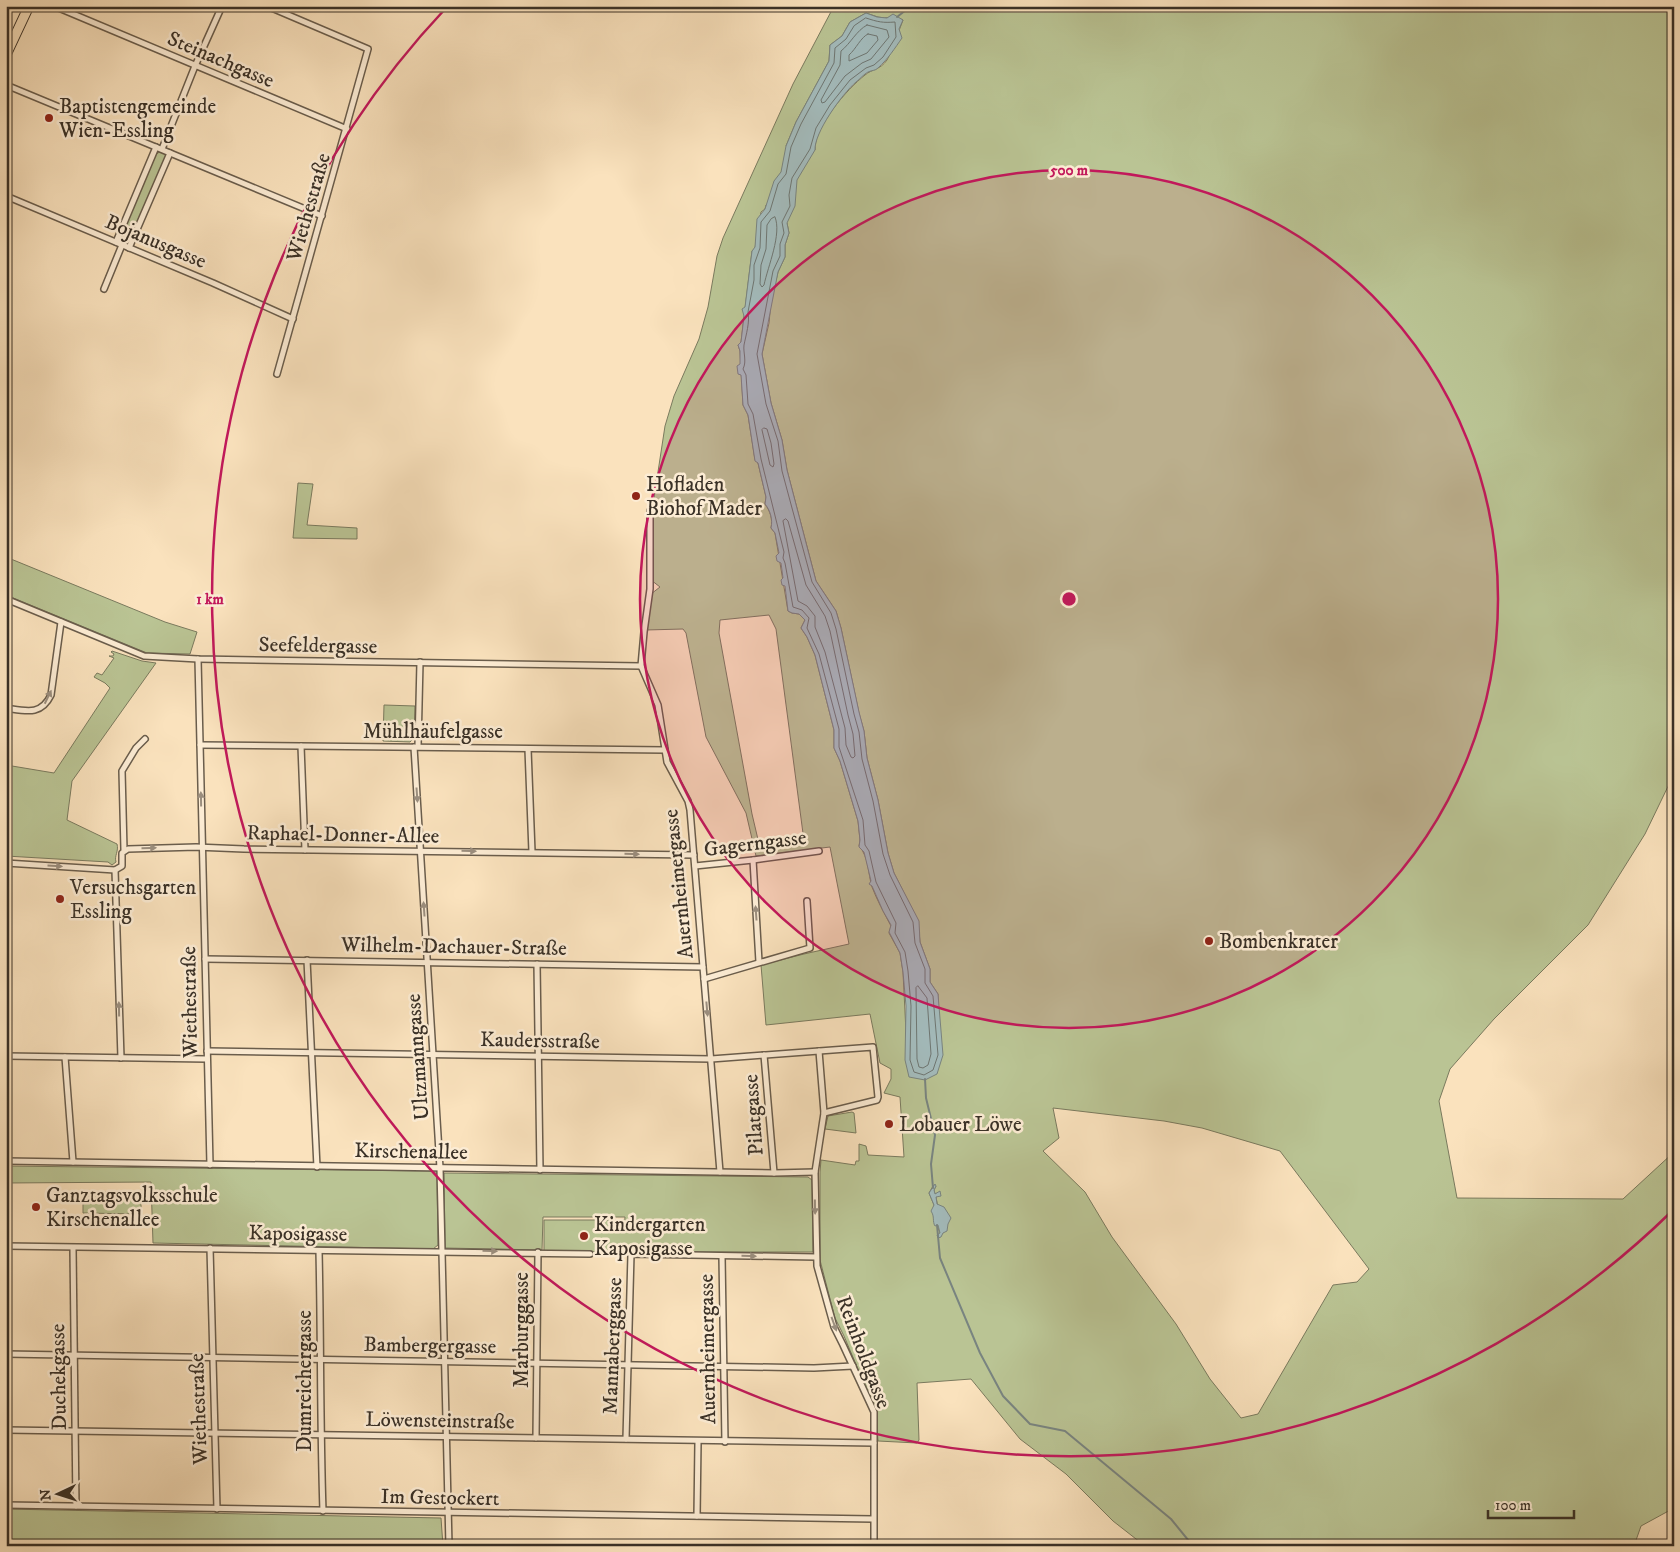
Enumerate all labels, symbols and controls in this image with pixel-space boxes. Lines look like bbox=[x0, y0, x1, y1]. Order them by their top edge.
street label: Steinachgasse bbox=[163, 26, 278, 94]
place label: Baptistengemeinde Wien-Essling bbox=[58, 94, 216, 144]
marker: Baptistengemeinde Wien-Essling bbox=[43, 112, 55, 124]
street label: Wiethestraße bbox=[281, 150, 337, 265]
text: 500 m bbox=[1049, 161, 1089, 180]
street label: Bojanusgasse bbox=[101, 209, 210, 275]
place label: Hofladen Biohof Mader bbox=[646, 472, 762, 522]
marker: Hofladen Biohof Mader bbox=[630, 490, 642, 502]
text: 1 km bbox=[196, 590, 224, 609]
centre of rings bbox=[1060, 590, 1078, 608]
street label: Seefeldergasse bbox=[258, 632, 378, 660]
one-way arrow bbox=[44, 690, 52, 705]
street label: Mühlhäufelgasse bbox=[363, 719, 503, 745]
one-way arrow bbox=[413, 788, 421, 804]
one-way arrow bbox=[197, 790, 205, 806]
street label: Auernheimergasse bbox=[658, 808, 700, 960]
street label: Raphael-Donner-Allee bbox=[246, 820, 440, 850]
street label: Gagerngasse bbox=[702, 825, 808, 863]
one-way arrow bbox=[141, 844, 157, 852]
one-way arrow bbox=[462, 848, 478, 856]
one-way arrow bbox=[624, 850, 640, 858]
one-way arrow bbox=[47, 863, 63, 871]
place label: Versuchsgarten Essling bbox=[69, 875, 196, 925]
marker: Versuchsgarten Essling bbox=[54, 893, 66, 905]
one-way arrow bbox=[419, 901, 427, 917]
one-way arrow bbox=[752, 905, 760, 921]
place label: Bombenkrater bbox=[1219, 929, 1338, 955]
street label: Wilhelm-Dachauer-Straße bbox=[340, 932, 567, 962]
marker: Bombenkrater bbox=[1203, 935, 1215, 947]
street label: Wiethestraße bbox=[176, 946, 204, 1059]
street label: Ultzmanngasse bbox=[401, 992, 435, 1121]
one-way arrow bbox=[115, 1001, 123, 1017]
one-way arrow bbox=[703, 1001, 711, 1017]
street label: Kaudersstraße bbox=[480, 1027, 600, 1055]
street label: Pilatgasse bbox=[738, 1073, 770, 1156]
place label: Lobauer Löwe bbox=[899, 1112, 1022, 1138]
marker: Lobauer Löwe bbox=[883, 1118, 895, 1130]
street label: Kirschenallee bbox=[354, 1138, 468, 1166]
place label: Ganztagsvolksschule Kirschenallee bbox=[46, 1183, 218, 1233]
one-way arrow bbox=[812, 1200, 820, 1216]
marker: Ganztagsvolksschule Kirschenallee bbox=[30, 1201, 42, 1213]
place label: Kindergarten Kaposigasse bbox=[594, 1212, 705, 1262]
street label: Kaposigasse bbox=[248, 1220, 348, 1248]
marker: Kindergarten Kaposigasse bbox=[578, 1230, 590, 1242]
one-way arrow bbox=[482, 1247, 498, 1255]
one-way arrow bbox=[742, 1252, 758, 1260]
street label: Marburggasse bbox=[509, 1272, 535, 1388]
street label: Auernheimergasse bbox=[694, 1273, 722, 1424]
street label: Mannaberggasse bbox=[598, 1277, 628, 1415]
street label: Reinholdgasse bbox=[830, 1292, 897, 1413]
street label: Dumreichergasse bbox=[292, 1310, 318, 1452]
one-way arrow bbox=[830, 1317, 838, 1332]
street label: Duchekgasse bbox=[45, 1323, 73, 1431]
street label: Bambergergasse bbox=[363, 1332, 497, 1360]
street label: Wiethestraße bbox=[184, 1352, 214, 1466]
street label: Löwensteinstraße bbox=[365, 1407, 515, 1435]
north arrow bbox=[32, 1470, 82, 1520]
street label: Im Gestockert bbox=[380, 1484, 500, 1512]
scale bar bbox=[1488, 1487, 1574, 1519]
text: N bbox=[37, 1488, 55, 1501]
text: 100 m bbox=[1495, 1496, 1531, 1515]

